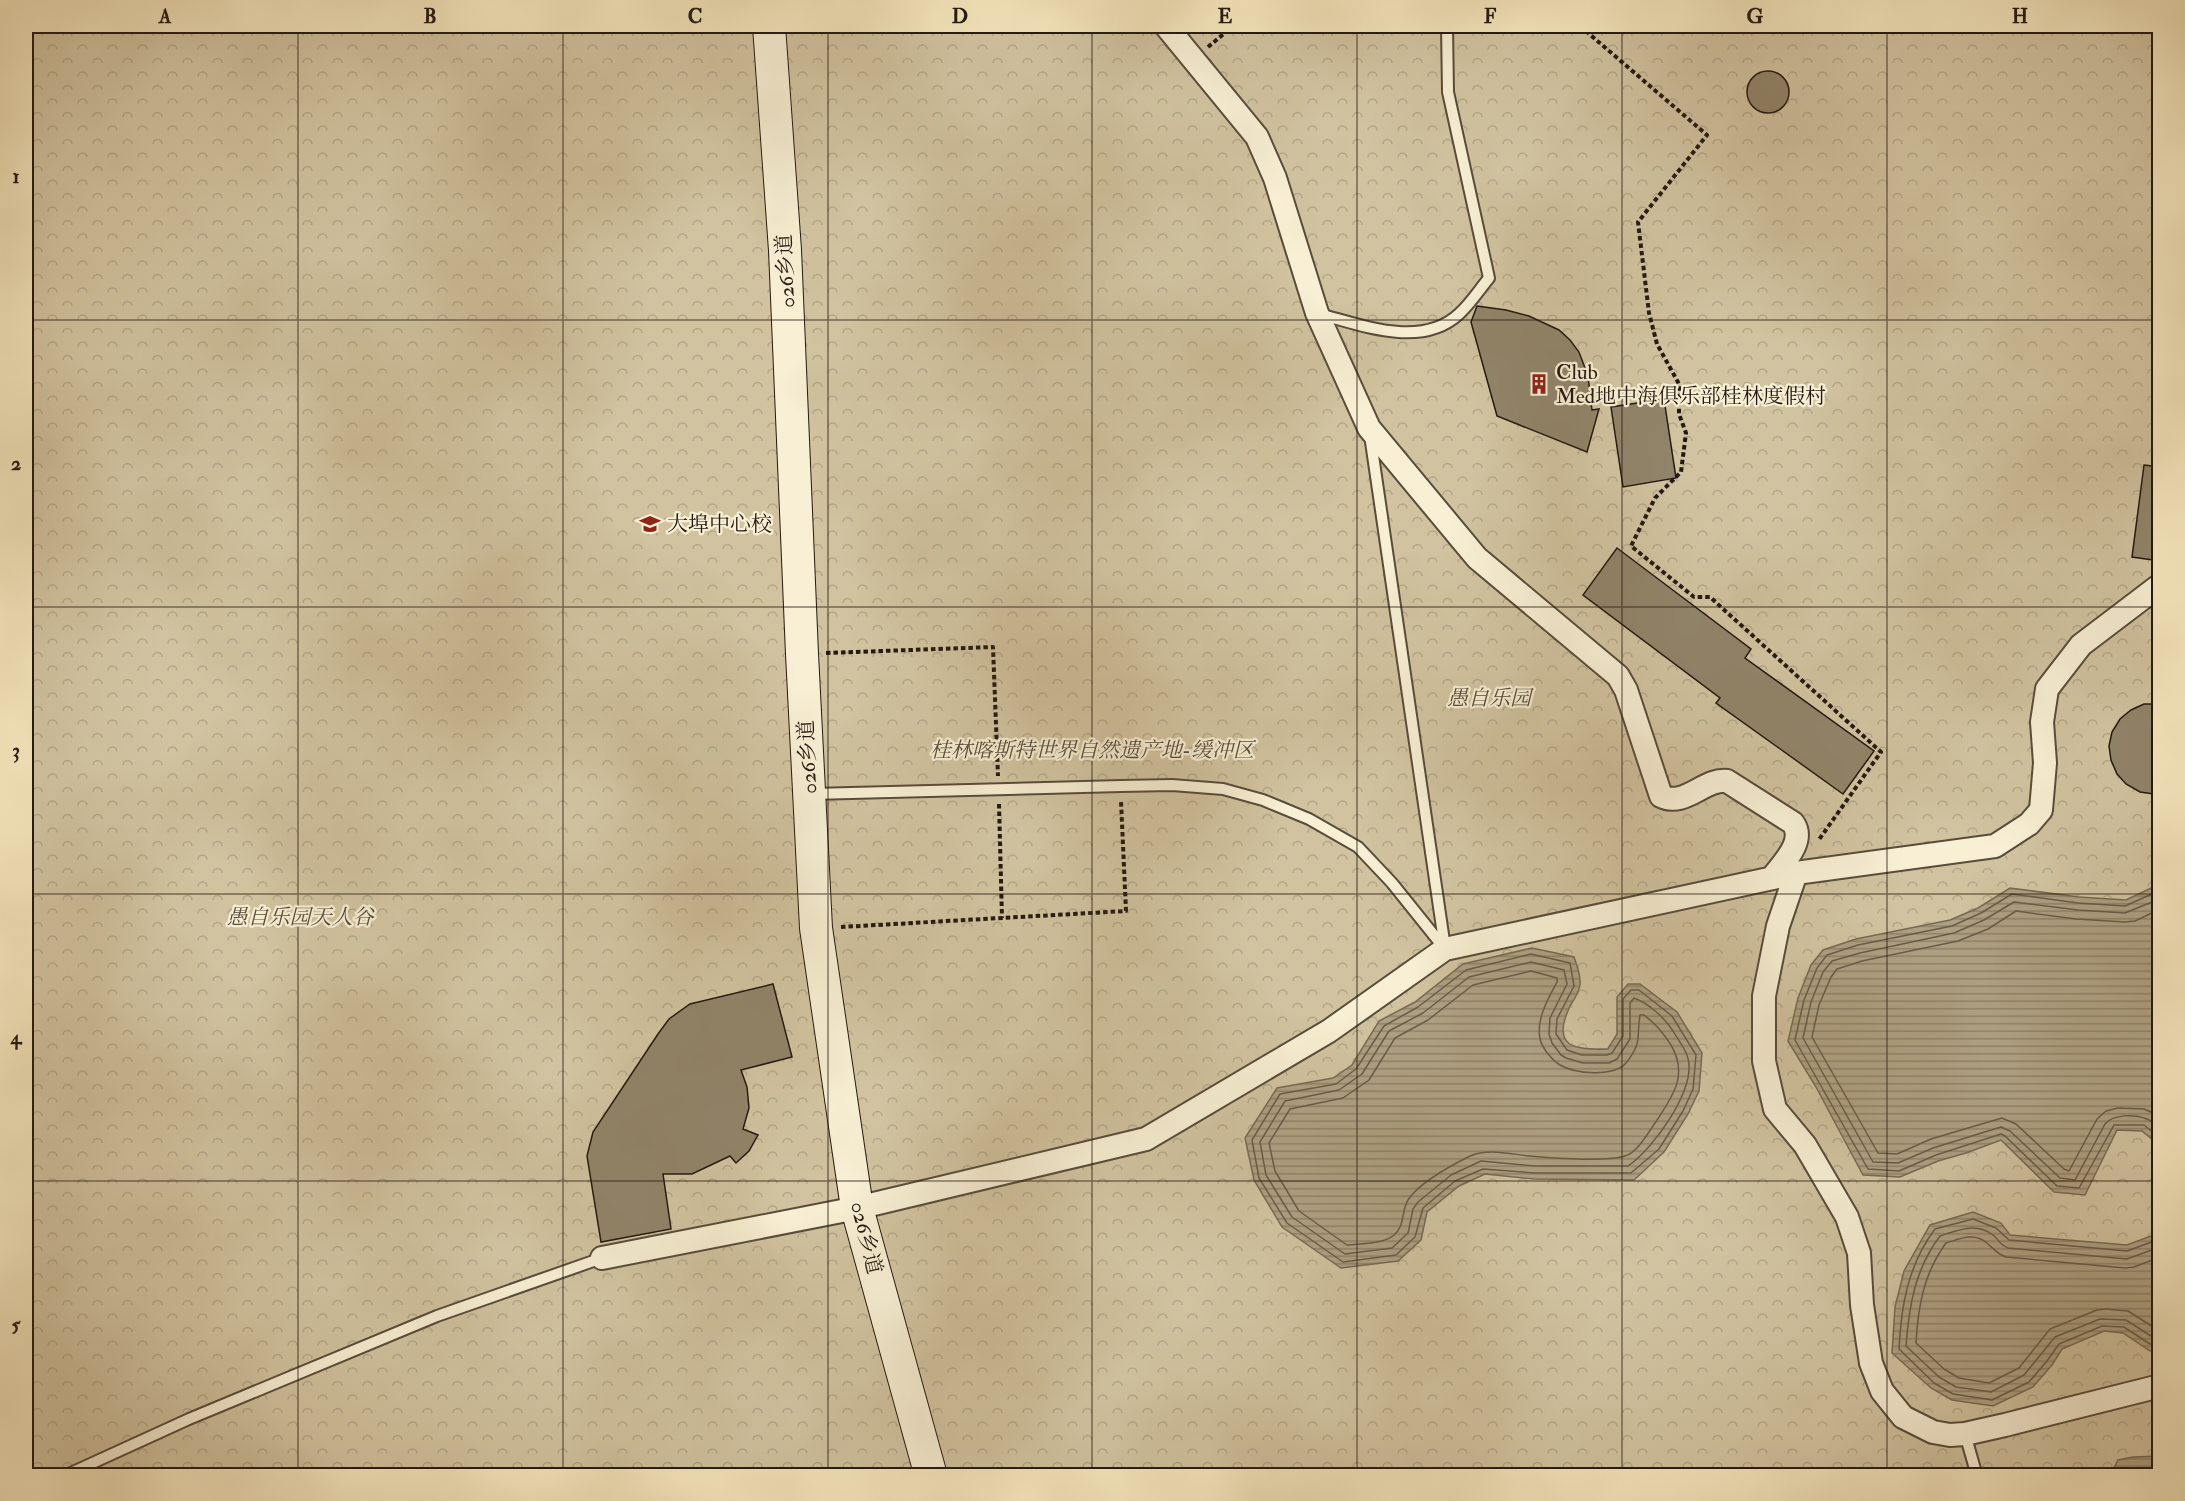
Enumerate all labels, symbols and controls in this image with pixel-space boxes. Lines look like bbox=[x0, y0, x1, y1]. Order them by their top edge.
text: A bbox=[158, 4, 172, 29]
text: B bbox=[423, 4, 437, 29]
text: C bbox=[688, 4, 702, 29]
text: D bbox=[952, 4, 968, 29]
text: E bbox=[1218, 4, 1233, 29]
text: F bbox=[1484, 4, 1497, 29]
text: G bbox=[1747, 4, 1764, 29]
text: H bbox=[2012, 4, 2028, 29]
text: 1 bbox=[12, 164, 20, 189]
street label: 026乡道 bbox=[771, 233, 801, 309]
place label: Club Med地中海俱乐部桂林度假村 bbox=[1556, 359, 1826, 410]
building icon: Club Med地中海俱乐部桂林度假村 bbox=[1527, 372, 1551, 396]
text: 2 bbox=[11, 451, 21, 476]
place label: 大埠中心校 bbox=[667, 511, 772, 538]
school or university icon: 大埠中心校 bbox=[638, 512, 662, 536]
park label: 愚自乐园 bbox=[1447, 685, 1534, 712]
street label: 026乡道 bbox=[793, 719, 823, 795]
park label: 桂林喀斯特世界自然遗产地-缓冲区 bbox=[930, 737, 1257, 764]
text: 3 bbox=[12, 738, 20, 763]
park label: 愚自乐园天人谷 bbox=[227, 904, 375, 931]
text: 4 bbox=[10, 1025, 23, 1050]
street label: 026乡道 bbox=[844, 1199, 888, 1277]
text: 5 bbox=[12, 1312, 22, 1337]

